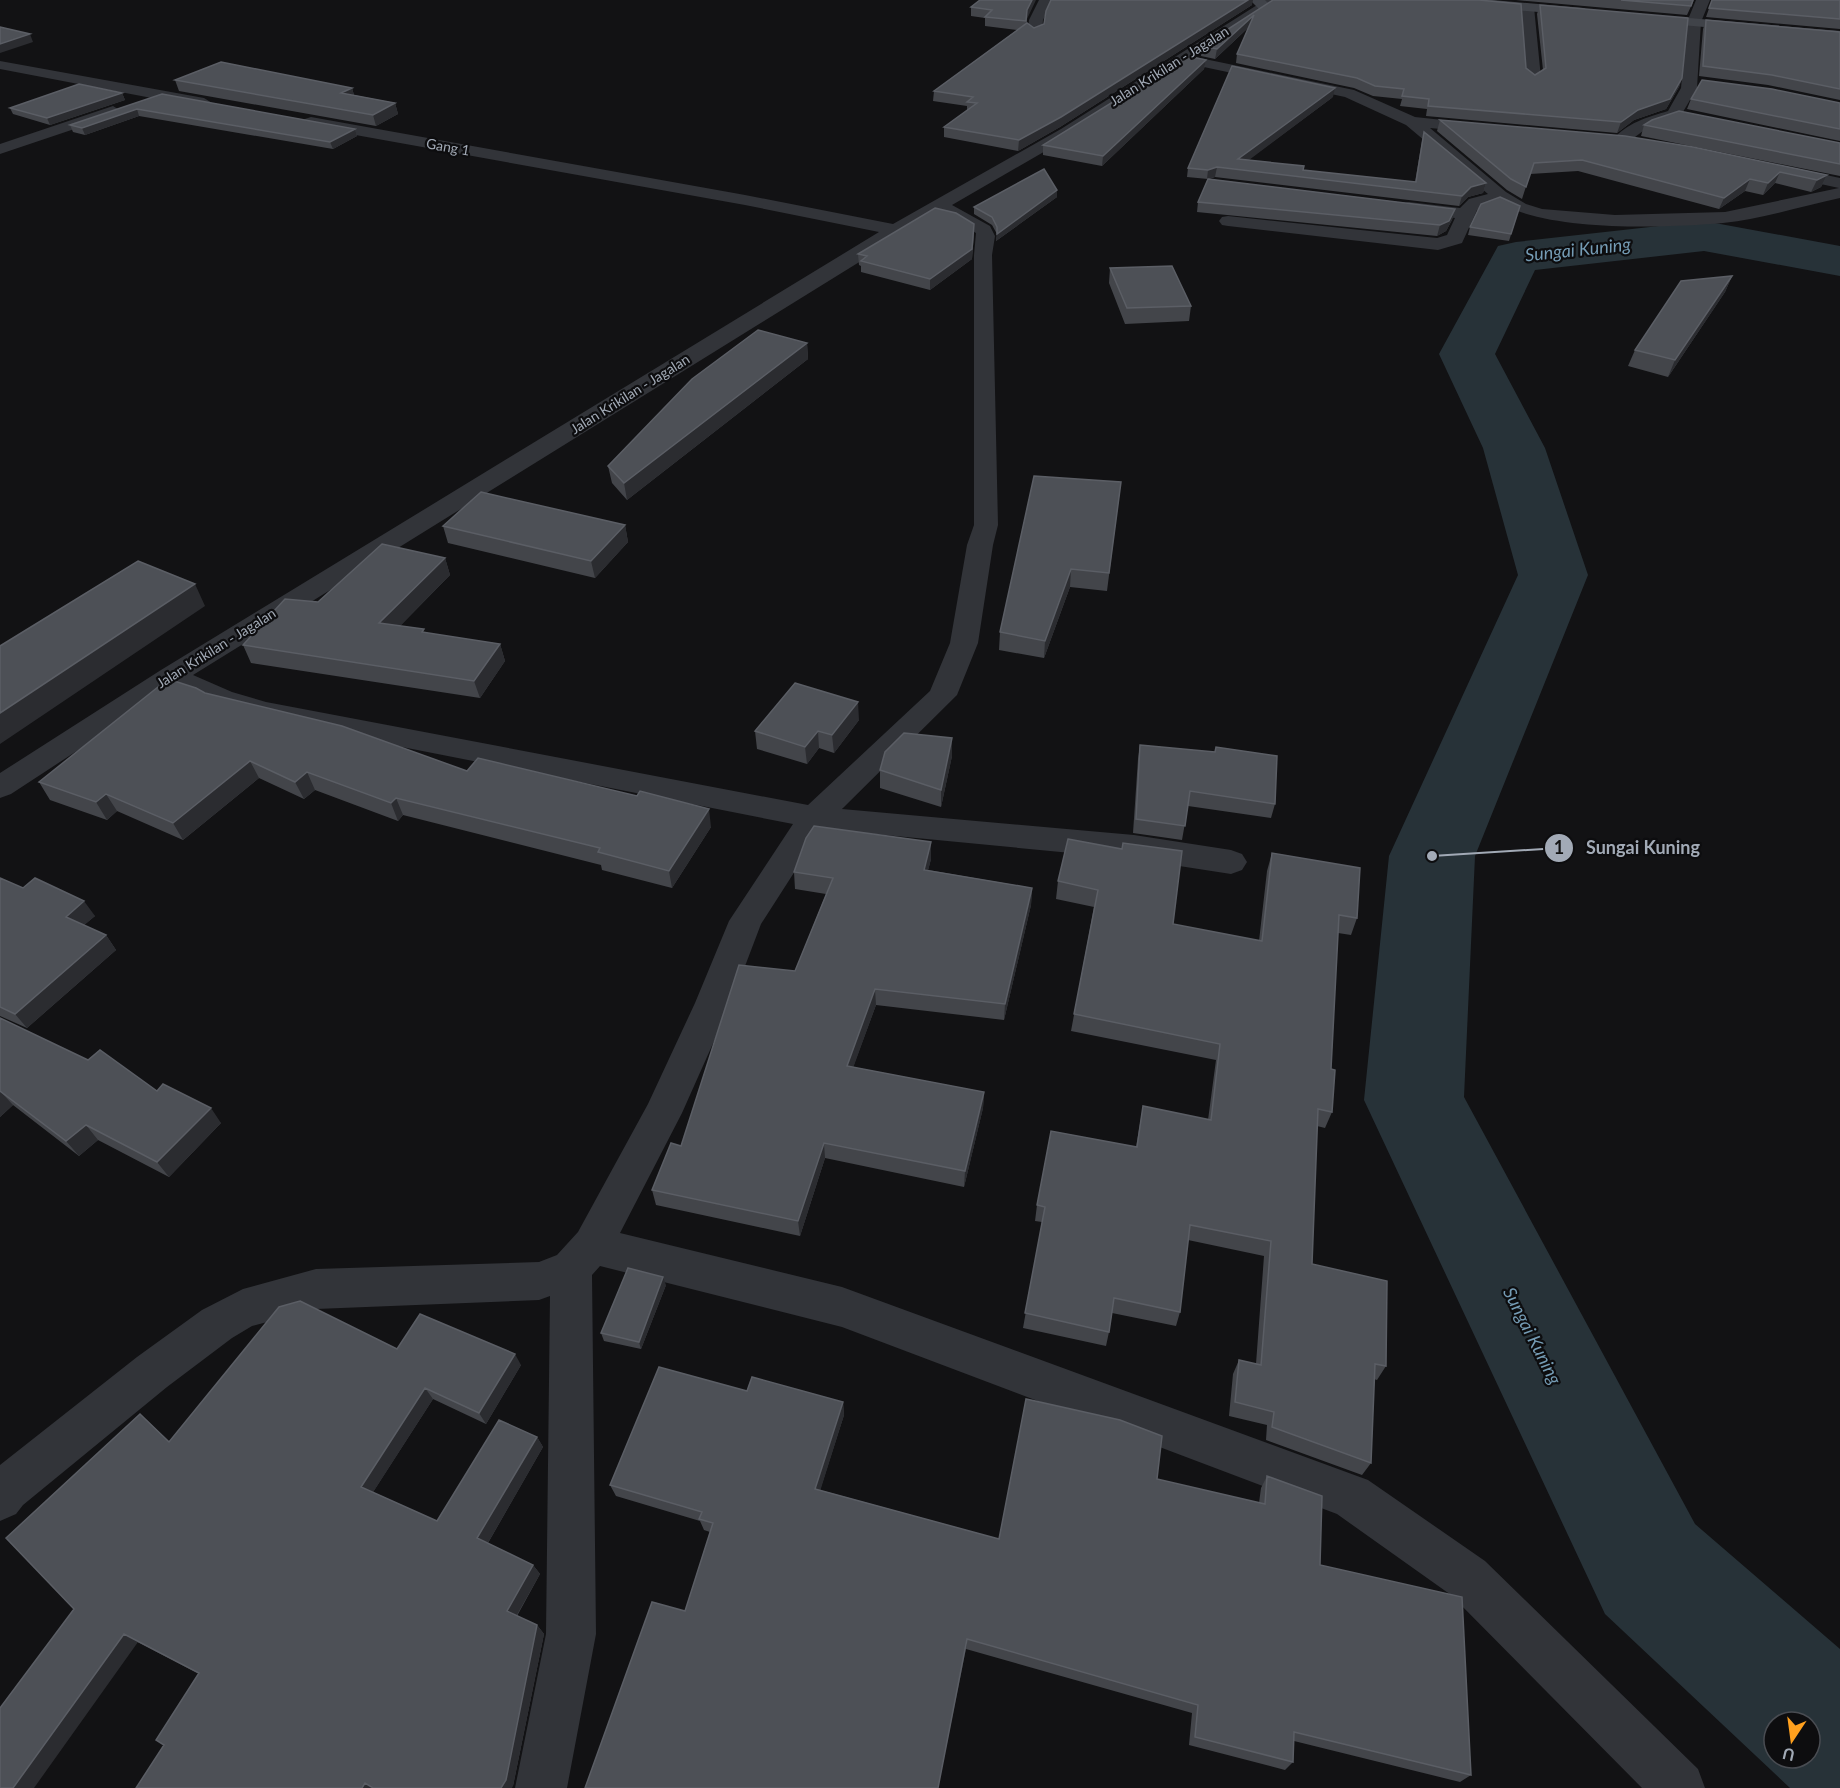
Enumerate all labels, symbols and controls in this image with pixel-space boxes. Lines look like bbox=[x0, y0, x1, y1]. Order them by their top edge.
street label: Jalan Krikilan - Jagalan bbox=[1106, 22, 1232, 109]
street label: Gang 1 bbox=[425, 134, 471, 159]
water label: Sungai Kuning bbox=[1524, 232, 1632, 265]
street label: Jalan Krikilan - Jagalan bbox=[567, 350, 693, 437]
street label: Jalan Krikilan - Jagalan bbox=[153, 604, 279, 691]
callout: Sungai Kuning bbox=[1544, 830, 1712, 866]
text: 1 bbox=[1554, 836, 1564, 858]
text: Sungai Kuning bbox=[1586, 836, 1701, 858]
water label: Sungai Kuning bbox=[1499, 1283, 1567, 1388]
north arrow bbox=[1762, 1710, 1822, 1770]
text: U bbox=[1781, 1745, 1796, 1766]

